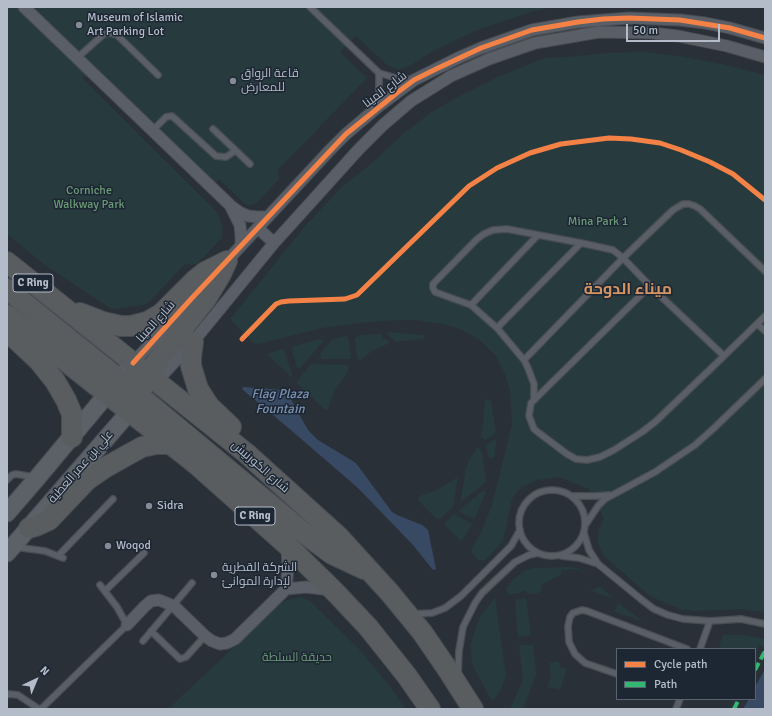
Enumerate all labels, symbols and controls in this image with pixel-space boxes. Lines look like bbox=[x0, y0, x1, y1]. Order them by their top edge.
place label: Museum of Islamic Art Parking Lot bbox=[87, 11, 183, 39]
scale bar bbox=[628, 16, 722, 42]
marker: Museum of Islamic Art Parking Lot bbox=[74, 20, 84, 30]
text: 50 m bbox=[633, 23, 658, 38]
place label: قاعة الرواق للمعارض bbox=[241, 67, 299, 95]
street label: شارع المينا bbox=[360, 69, 410, 111]
marker: قاعة الرواق للمعارض bbox=[228, 76, 238, 86]
park label: Corniche Walkway Park bbox=[53, 184, 125, 212]
park label: Mina Park 1 bbox=[568, 215, 628, 229]
road number: C Ring bbox=[13, 274, 53, 292]
district label: ميناء الدوحة bbox=[584, 280, 672, 300]
street label: شارع المينا bbox=[134, 298, 178, 346]
water label: Flag Plaza Fountain bbox=[251, 387, 309, 418]
street label: علي بن عمر العطية bbox=[46, 428, 116, 506]
street label: شارع الكورنيش bbox=[228, 438, 292, 496]
place label: Sidra bbox=[157, 499, 184, 513]
marker: Sidra bbox=[144, 501, 154, 511]
road number: C Ring bbox=[235, 507, 275, 525]
place label: Woqod bbox=[116, 539, 151, 553]
marker: Woqod bbox=[103, 541, 113, 551]
place label: الشركة القطرية لإدارة الموانئ bbox=[222, 561, 297, 589]
marker: الشركة القطرية لإدارة الموانئ bbox=[209, 570, 219, 580]
legend bbox=[616, 648, 756, 700]
park label: حديقة السلطة bbox=[262, 651, 332, 665]
text: Cycle path bbox=[654, 657, 707, 672]
north arrow bbox=[16, 660, 56, 700]
text: N bbox=[37, 664, 52, 678]
text: Path bbox=[654, 677, 677, 692]

